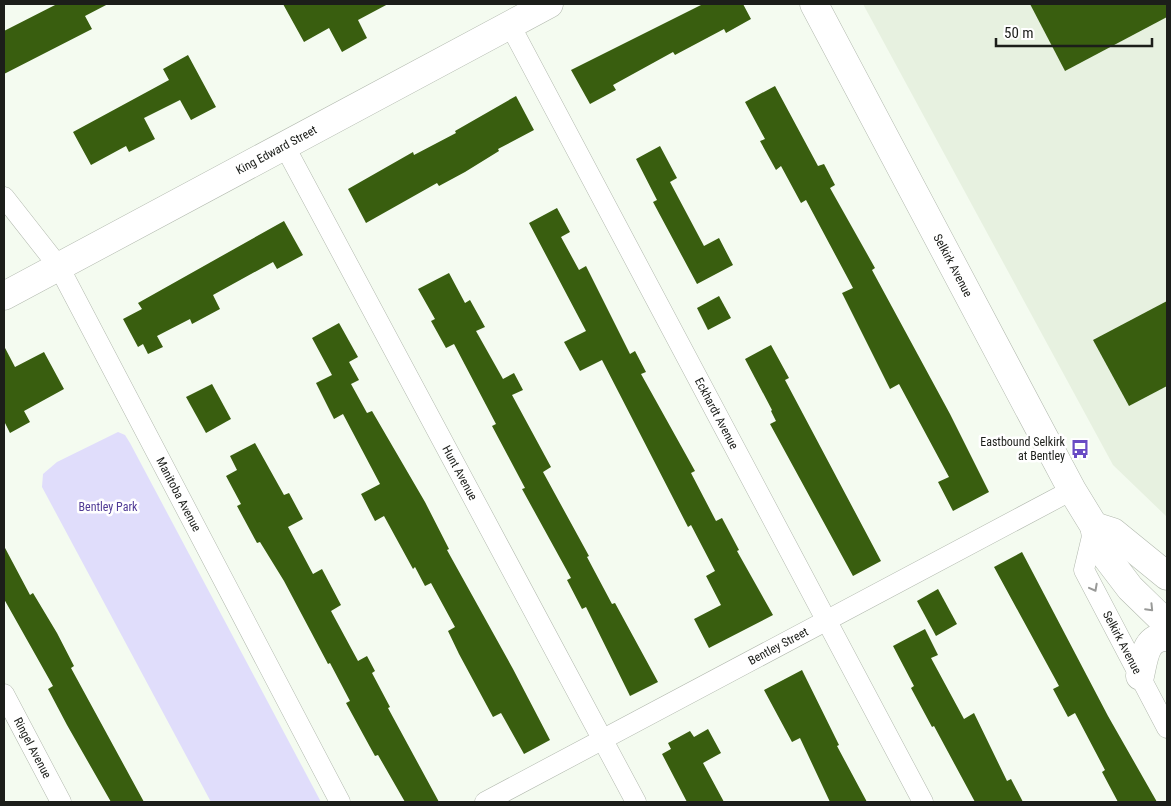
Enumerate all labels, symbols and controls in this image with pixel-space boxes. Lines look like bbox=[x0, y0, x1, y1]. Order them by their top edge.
scale bar bbox=[996, 15, 1152, 47]
text: 50 m bbox=[1004, 24, 1034, 42]
street label: King Edward Street bbox=[234, 123, 320, 177]
street label: Selkirk Avenue bbox=[930, 232, 975, 300]
street label: Eckhardt Avenue bbox=[692, 375, 741, 452]
place label: Eastbound Selkirk at Bentley bbox=[980, 435, 1066, 463]
bus stop icon: Eastbound Selkirk at Bentley bbox=[1069, 438, 1091, 460]
street label: Hunt Avenue bbox=[439, 443, 480, 503]
street label: Manitoba Avenue bbox=[153, 455, 204, 534]
park label: Bentley Park bbox=[79, 500, 138, 514]
one-way arrow bbox=[1087, 583, 1097, 592]
one-way arrow bbox=[1144, 602, 1153, 611]
street label: Selkirk Avenue bbox=[1100, 609, 1145, 677]
street label: Bentley Street bbox=[746, 624, 811, 668]
street label: Ringel Avenue bbox=[11, 715, 54, 781]

